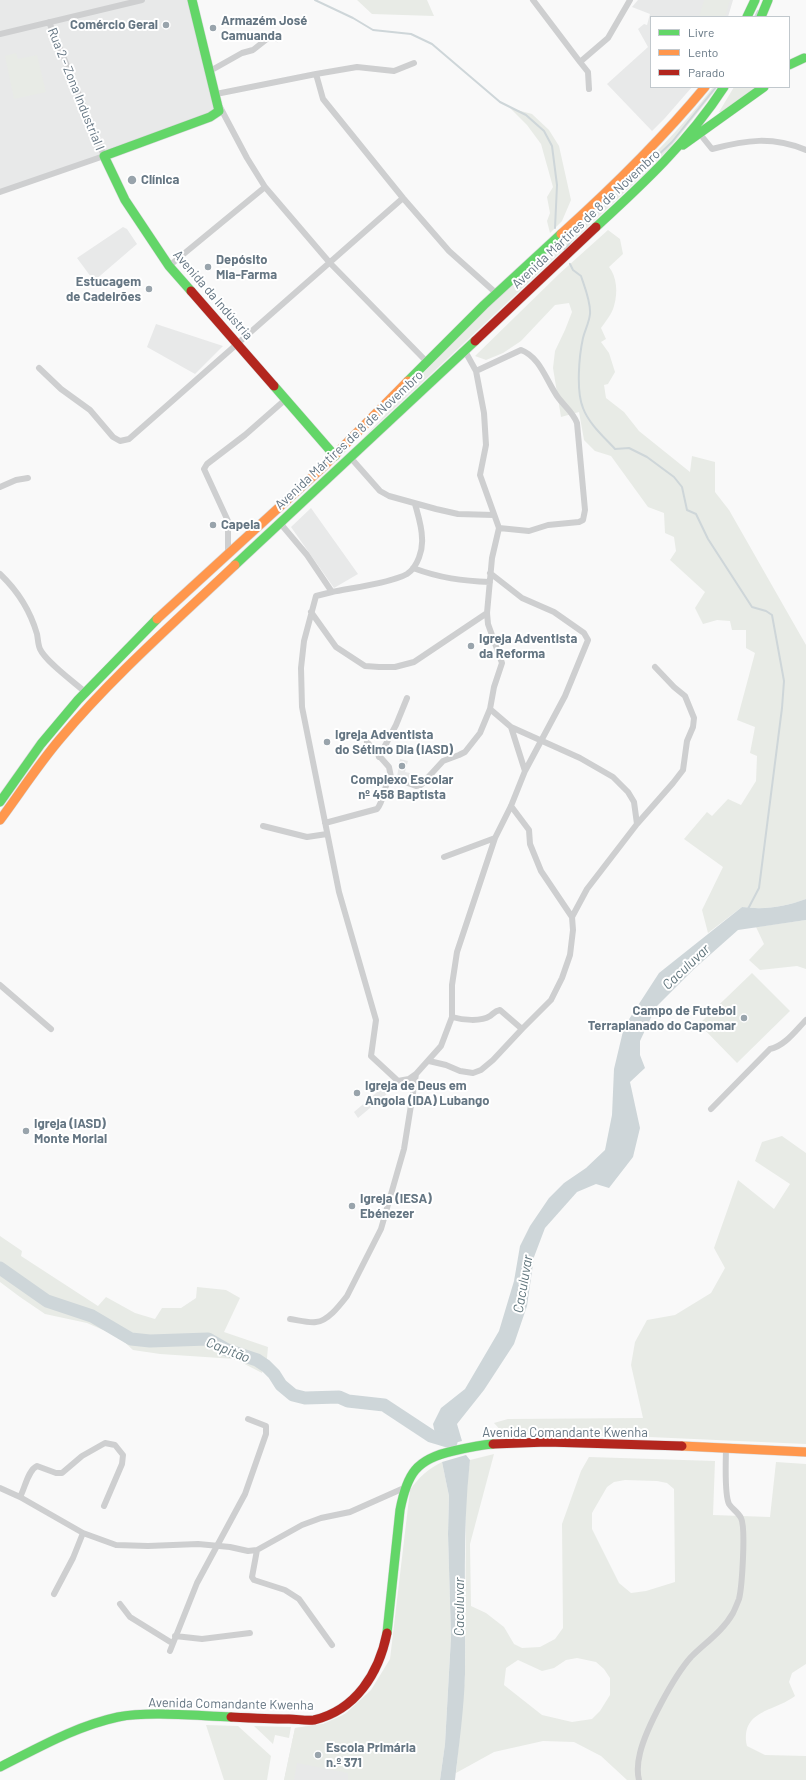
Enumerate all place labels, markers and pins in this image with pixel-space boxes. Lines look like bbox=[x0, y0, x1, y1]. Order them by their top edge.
place label: Armazém José Camuanda bbox=[221, 13, 307, 44]
place label: Comércio Geral bbox=[70, 17, 158, 33]
marker: Comércio Geral bbox=[161, 20, 171, 30]
marker: Armazém José Camuanda bbox=[208, 23, 218, 33]
place label: Clínica bbox=[141, 172, 179, 188]
marker: Clínica bbox=[126, 174, 138, 186]
place label: Depósito Mia-Farma bbox=[216, 252, 277, 283]
marker: Depósito Mia-Farma bbox=[203, 262, 213, 272]
place label: Estucagem de Cadeirões bbox=[66, 274, 141, 305]
marker: Estucagem de Cadeirões bbox=[144, 284, 154, 294]
place label: Capela bbox=[221, 517, 260, 533]
marker: Capela bbox=[208, 520, 218, 530]
place label: Igreja Adventista da Reforma bbox=[479, 631, 577, 662]
marker: Igreja Adventista da Reforma bbox=[466, 641, 476, 651]
place label: Igreja Adventista do Sétimo Dia (IASD) bbox=[335, 727, 453, 758]
marker: Igreja Adventista do Sétimo Dia (IASD) bbox=[322, 737, 332, 747]
marker: Complexo Escolar nº 458 Baptista bbox=[397, 761, 407, 771]
place label: Complexo Escolar nº 458 Baptista bbox=[351, 772, 453, 803]
place label: Campo de Futebol Terraplanado do Capomar bbox=[588, 1003, 736, 1034]
marker: Campo de Futebol Terraplanado do Capomar bbox=[739, 1013, 749, 1023]
place label: Igreja de Deus em Angola (IDA) Lubango bbox=[365, 1078, 490, 1109]
marker: Igreja de Deus em Angola (IDA) Lubango bbox=[352, 1088, 362, 1098]
place label: Igreja (IASD) Monte Morial bbox=[34, 1116, 107, 1147]
marker: Igreja (IASD) Monte Morial bbox=[21, 1126, 31, 1136]
place label: Igreja (IESA) Ebénezer bbox=[360, 1191, 432, 1222]
marker: Igreja (IESA) Ebénezer bbox=[347, 1201, 357, 1211]
place label: Escola Primária n.º 371 bbox=[326, 1740, 416, 1771]
marker: Escola Primária n.º 371 bbox=[313, 1750, 323, 1760]

